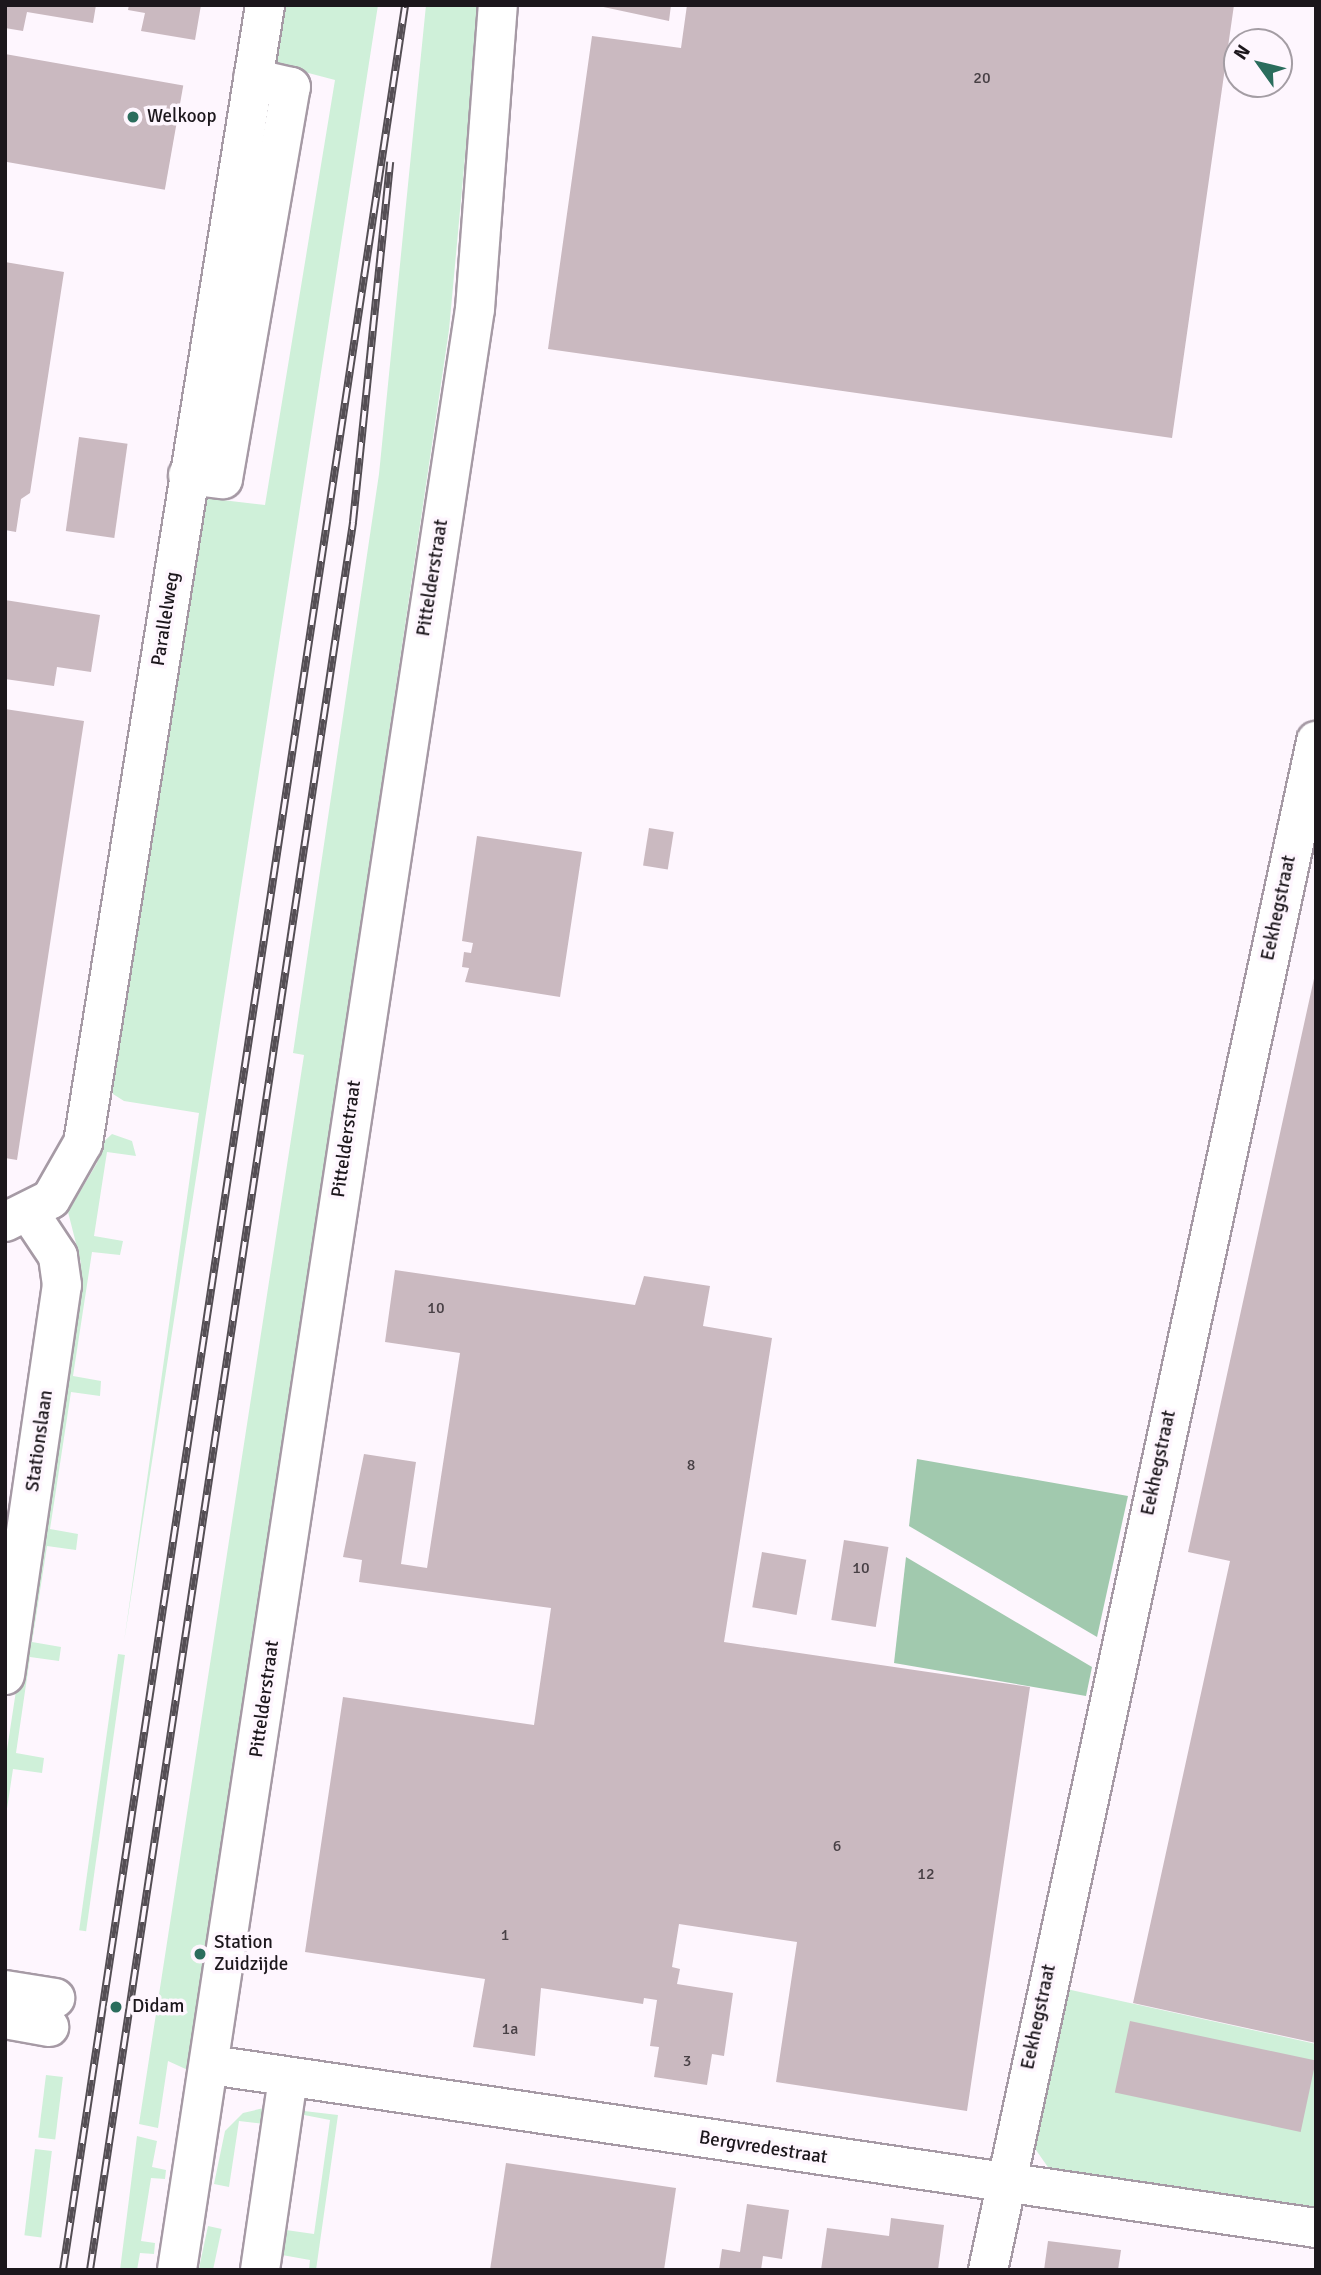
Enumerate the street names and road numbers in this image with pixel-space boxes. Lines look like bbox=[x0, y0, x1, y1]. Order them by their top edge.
street label: Pittelderstraat bbox=[413, 518, 453, 638]
street label: Parallelweg bbox=[147, 570, 185, 668]
street label: Eekhegstraat bbox=[1257, 853, 1301, 963]
street label: Pittelderstraat bbox=[327, 1079, 367, 1199]
street label: Stationslaan bbox=[22, 1389, 58, 1493]
street label: Eekhegstraat bbox=[1137, 1408, 1181, 1518]
street label: Pittelderstraat bbox=[245, 1639, 285, 1759]
street label: Eekhegstraat bbox=[1017, 1962, 1061, 2072]
street label: Bergvredestraat bbox=[697, 2127, 829, 2169]

